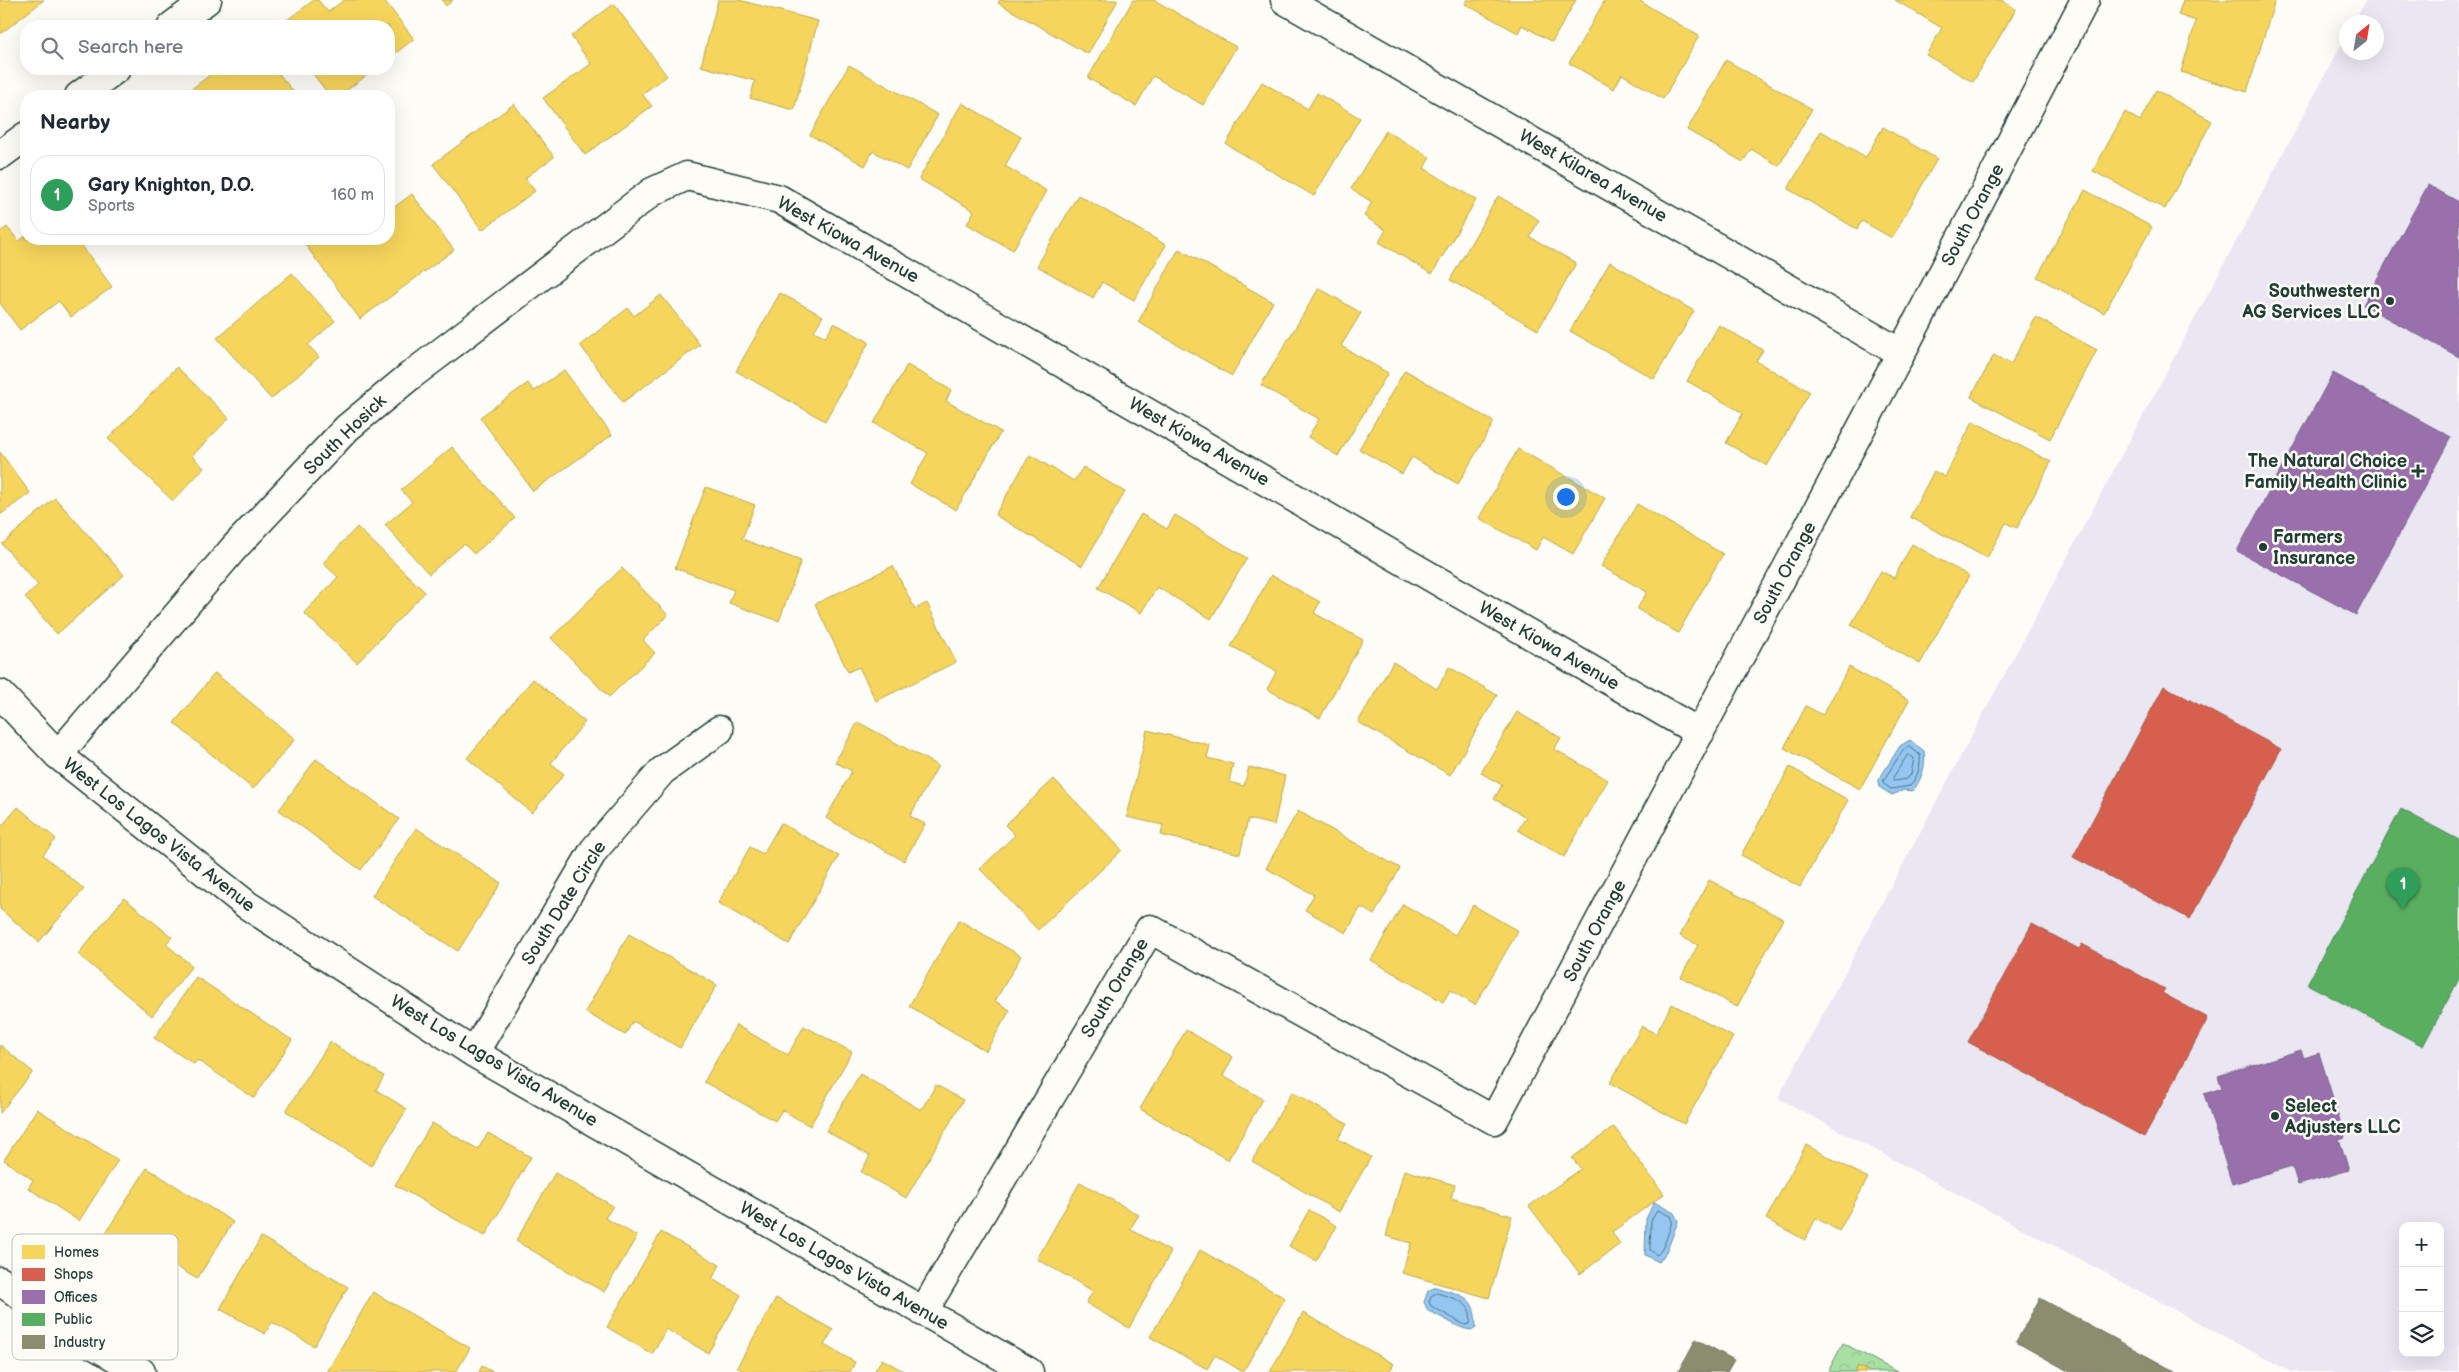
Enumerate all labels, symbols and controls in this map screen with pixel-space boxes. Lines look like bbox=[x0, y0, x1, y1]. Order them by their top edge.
north arrow bbox=[2339, 15, 2384, 60]
search box bbox=[20, 20, 395, 75]
icon: search bbox=[38, 34, 66, 62]
text: Search here bbox=[78, 36, 183, 59]
text: Nearby bbox=[40, 110, 110, 135]
street label: West Kilarea Avenue bbox=[1515, 125, 1671, 227]
street label: South Orange bbox=[1937, 160, 2009, 270]
text: Gary Knighton, D.O. bbox=[88, 174, 254, 197]
text: 1 bbox=[54, 186, 60, 205]
text: 160 m bbox=[331, 186, 374, 205]
street label: West Kiowa Avenue bbox=[774, 192, 923, 288]
text: Sports bbox=[88, 197, 135, 216]
place label: Southwestern AG Services LLC bbox=[2242, 281, 2380, 323]
marker: Southwestern AG Services LLC bbox=[2384, 295, 2396, 307]
street label: South Hosick bbox=[300, 390, 391, 479]
street label: West Kiowa Avenue bbox=[1125, 393, 1273, 491]
place label: The Natural Choice Family Health Clinic bbox=[2244, 451, 2407, 493]
marker: The Natural Choice Family Health Clinic bbox=[2411, 464, 2425, 478]
your location bbox=[1553, 484, 1579, 510]
street label: South Orange bbox=[1749, 518, 1821, 628]
place label: Farmers Insurance bbox=[2273, 527, 2355, 569]
marker: Farmers Insurance bbox=[2257, 541, 2269, 553]
street label: West Kiowa Avenue bbox=[1475, 597, 1623, 695]
street label: West Los Lagos Vista Avenue bbox=[59, 754, 259, 917]
street label: South Date Circle bbox=[517, 837, 611, 969]
pin: 1 bbox=[2387, 868, 2419, 909]
street label: South Orange bbox=[1559, 876, 1631, 986]
street label: South Orange bbox=[1077, 934, 1153, 1042]
street label: West Los Lagos Vista Avenue bbox=[387, 991, 602, 1131]
place label: Select Adjusters LLC bbox=[2284, 1096, 2401, 1138]
marker: Select Adjusters LLC bbox=[2269, 1110, 2281, 1122]
street label: West Los Lagos Vista Avenue bbox=[736, 1197, 952, 1335]
map controls bbox=[2399, 1222, 2444, 1357]
button: + bbox=[2399, 1222, 2444, 1267]
legend bbox=[12, 1234, 178, 1360]
text: Homes bbox=[54, 1244, 99, 1261]
text: Shops bbox=[54, 1266, 93, 1283]
button: − bbox=[2399, 1267, 2444, 1312]
text: Offices bbox=[54, 1289, 97, 1306]
text: Public bbox=[54, 1311, 92, 1328]
button: layers bbox=[2399, 1312, 2444, 1357]
text: Industry bbox=[54, 1334, 106, 1351]

